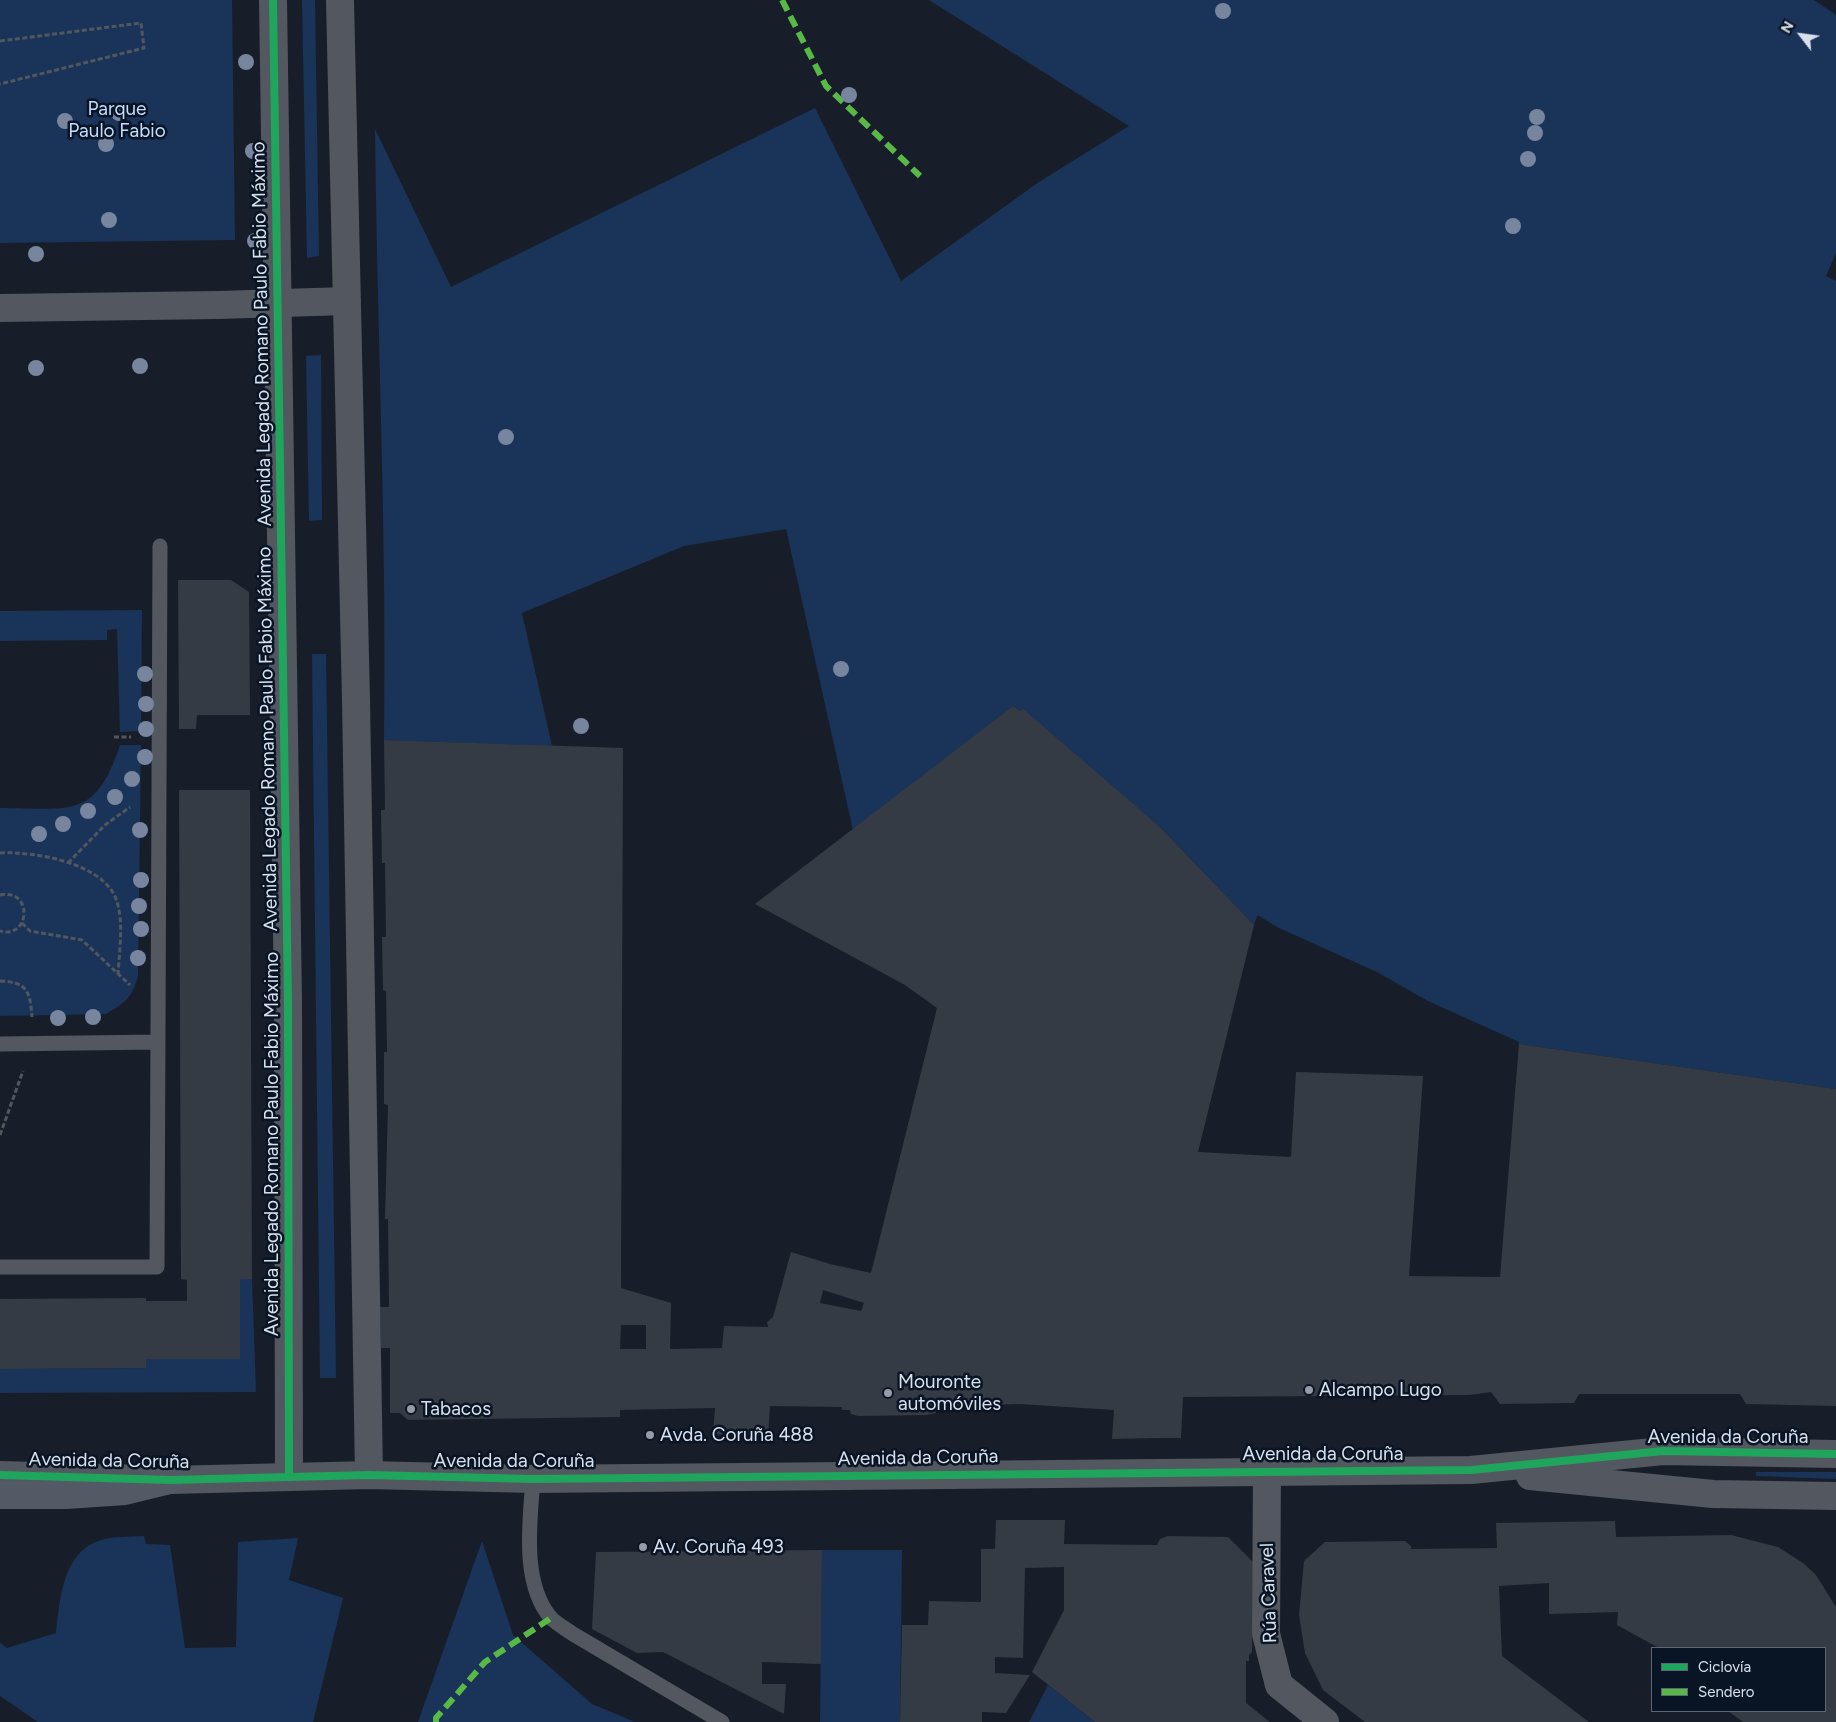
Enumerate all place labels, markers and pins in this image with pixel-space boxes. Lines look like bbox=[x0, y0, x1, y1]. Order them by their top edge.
place label: Mouronte automóviles bbox=[898, 1371, 1001, 1415]
place label: Alcampo Lugo bbox=[1319, 1379, 1442, 1401]
marker: Alcampo Lugo bbox=[1303, 1384, 1315, 1396]
marker: Mouronte automóviles bbox=[882, 1387, 894, 1399]
place label: Tabacos bbox=[421, 1398, 491, 1420]
marker: Tabacos bbox=[405, 1403, 417, 1415]
place label: Avda. Coruña 488 bbox=[660, 1424, 814, 1446]
marker: Avda. Coruña 488 bbox=[644, 1429, 656, 1441]
place label: Av. Coruña 493 bbox=[653, 1536, 784, 1558]
marker: Av. Coruña 493 bbox=[637, 1541, 649, 1553]

